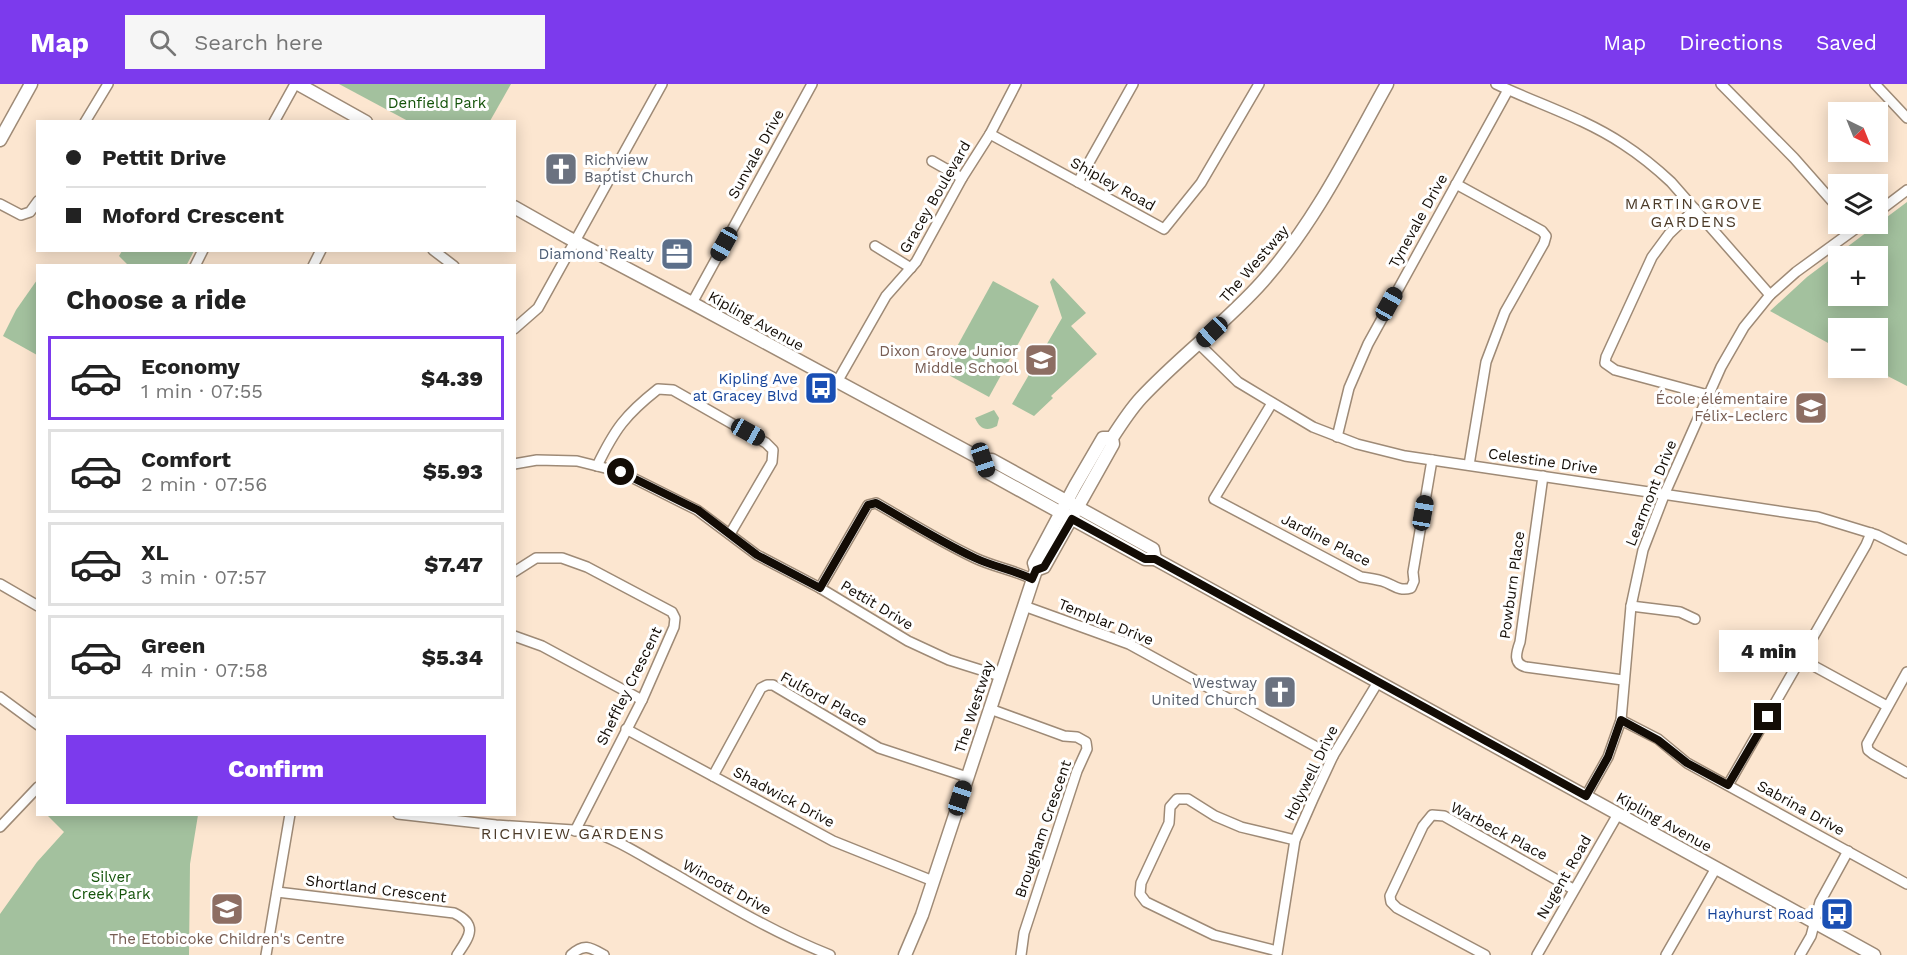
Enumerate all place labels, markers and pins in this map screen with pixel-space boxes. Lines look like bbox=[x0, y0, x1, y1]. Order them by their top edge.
church icon: Richview Baptist Church bbox=[543, 151, 579, 187]
place label: Richview Baptist Church bbox=[584, 151, 694, 186]
office icon: Diamond Realty bbox=[659, 236, 695, 272]
place label: Diamond Realty bbox=[538, 245, 654, 263]
place label: Dixon Grove Junior Middle School bbox=[879, 342, 1018, 377]
school or university icon: Dixon Grove Junior Middle School bbox=[1023, 342, 1059, 378]
place label: Kipling Ave at Gracey Blvd bbox=[693, 370, 798, 405]
bus stop icon: Kipling Ave at Gracey Blvd bbox=[803, 370, 839, 406]
place label: École élémentaire Félix-Leclerc bbox=[1656, 390, 1788, 425]
school or university icon: École élémentaire Félix-Leclerc bbox=[1793, 390, 1829, 426]
place label: Westway United Church bbox=[1151, 674, 1257, 709]
church icon: Westway United Church bbox=[1262, 674, 1298, 710]
school or university icon: The Etobicoke Children's Centre bbox=[209, 891, 245, 927]
bus stop icon: Hayhurst Road bbox=[1819, 896, 1855, 932]
place label: Hayhurst Road bbox=[1707, 905, 1814, 923]
place label: The Etobicoke Children's Centre bbox=[109, 930, 345, 948]

